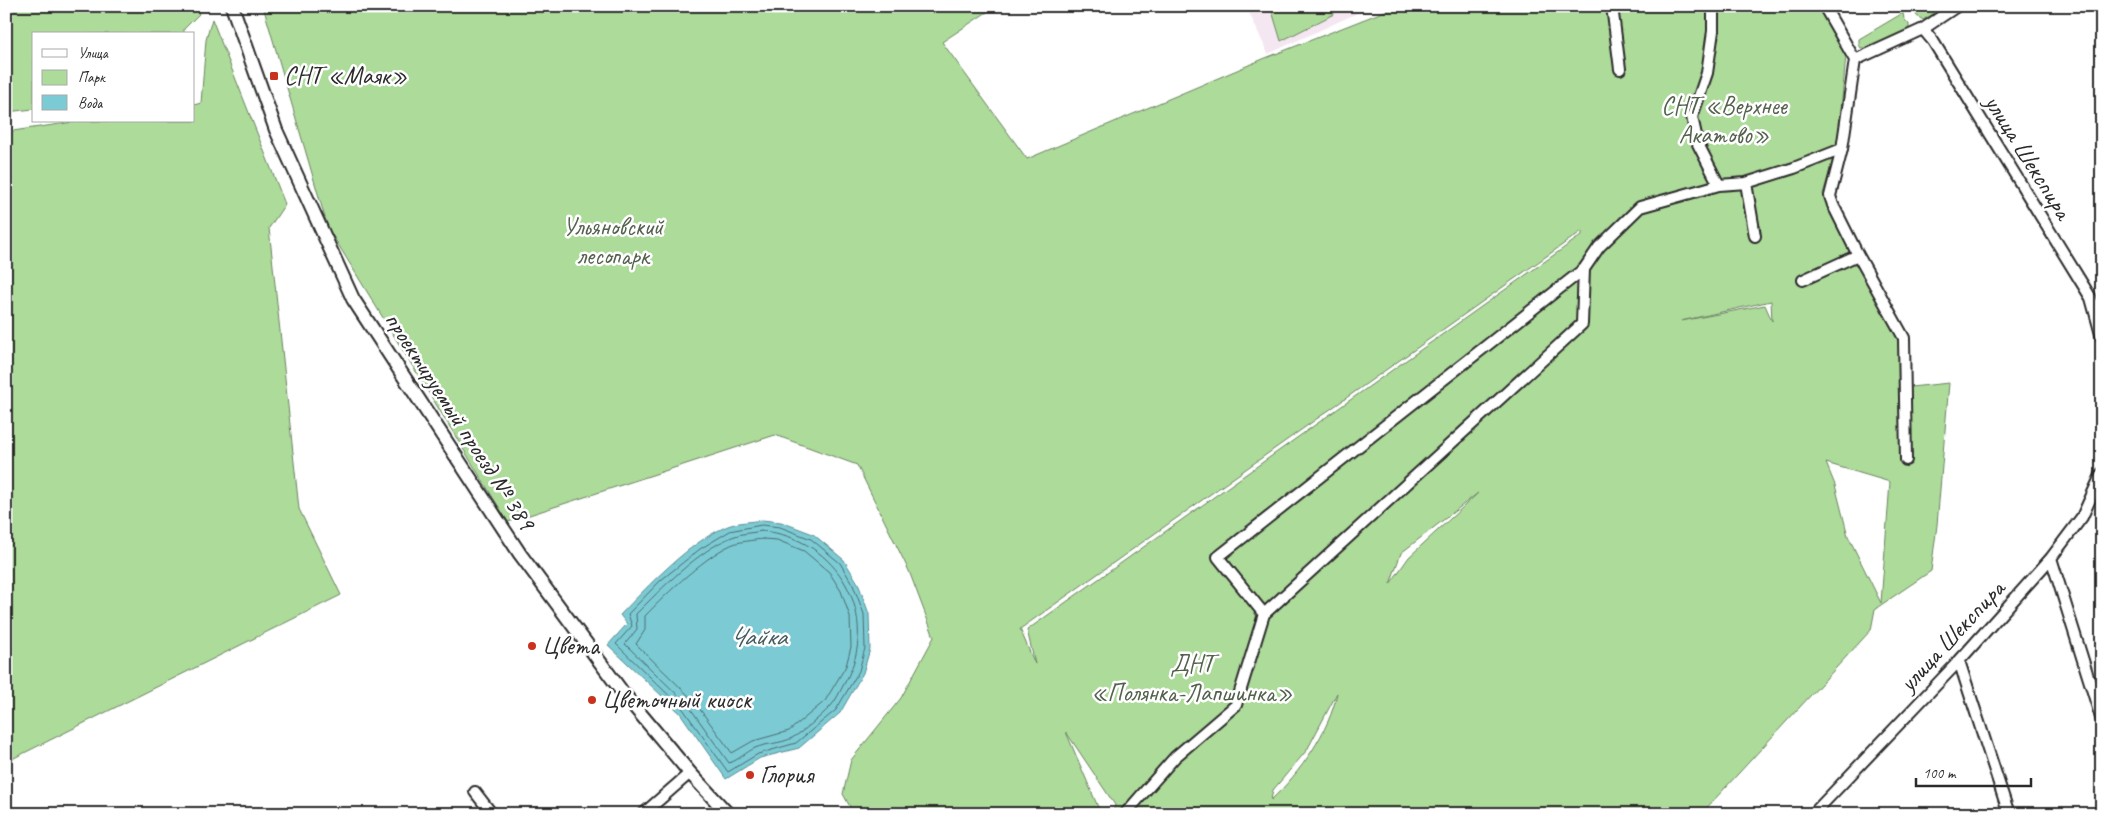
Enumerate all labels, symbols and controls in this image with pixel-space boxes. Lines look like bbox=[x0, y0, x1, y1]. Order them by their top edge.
legend bbox=[32, 32, 195, 122]
text: Улица bbox=[78, 44, 109, 63]
place label: СНТ «Маяк» bbox=[284, 60, 407, 92]
text: Парк bbox=[78, 68, 106, 87]
marker: СНТ «Маяк» bbox=[268, 70, 280, 82]
street label: улица Шекспира bbox=[1976, 87, 2080, 228]
park label: СНТ «Верхнее Акатово» bbox=[1661, 90, 1789, 151]
text: Вода bbox=[78, 94, 103, 113]
park label: Ульяновский лесопарк bbox=[563, 211, 665, 272]
street label: проектируемый проезд № 389 bbox=[377, 306, 544, 538]
street label: улица Шекспира bbox=[1891, 572, 2014, 700]
water label: Чайка bbox=[730, 620, 789, 653]
place label: Цвета bbox=[542, 630, 601, 662]
marker: Цвета bbox=[526, 640, 538, 652]
park label: ДНТ «Полянка-Лапшинка» bbox=[1091, 648, 1293, 709]
place label: Цветочный киоск bbox=[602, 684, 753, 716]
marker: Цветочный киоск bbox=[586, 694, 598, 706]
scale bar bbox=[1916, 755, 2030, 787]
place label: Глория bbox=[760, 759, 816, 791]
text: 100 m bbox=[1923, 764, 1957, 783]
marker: Глория bbox=[744, 769, 756, 781]

